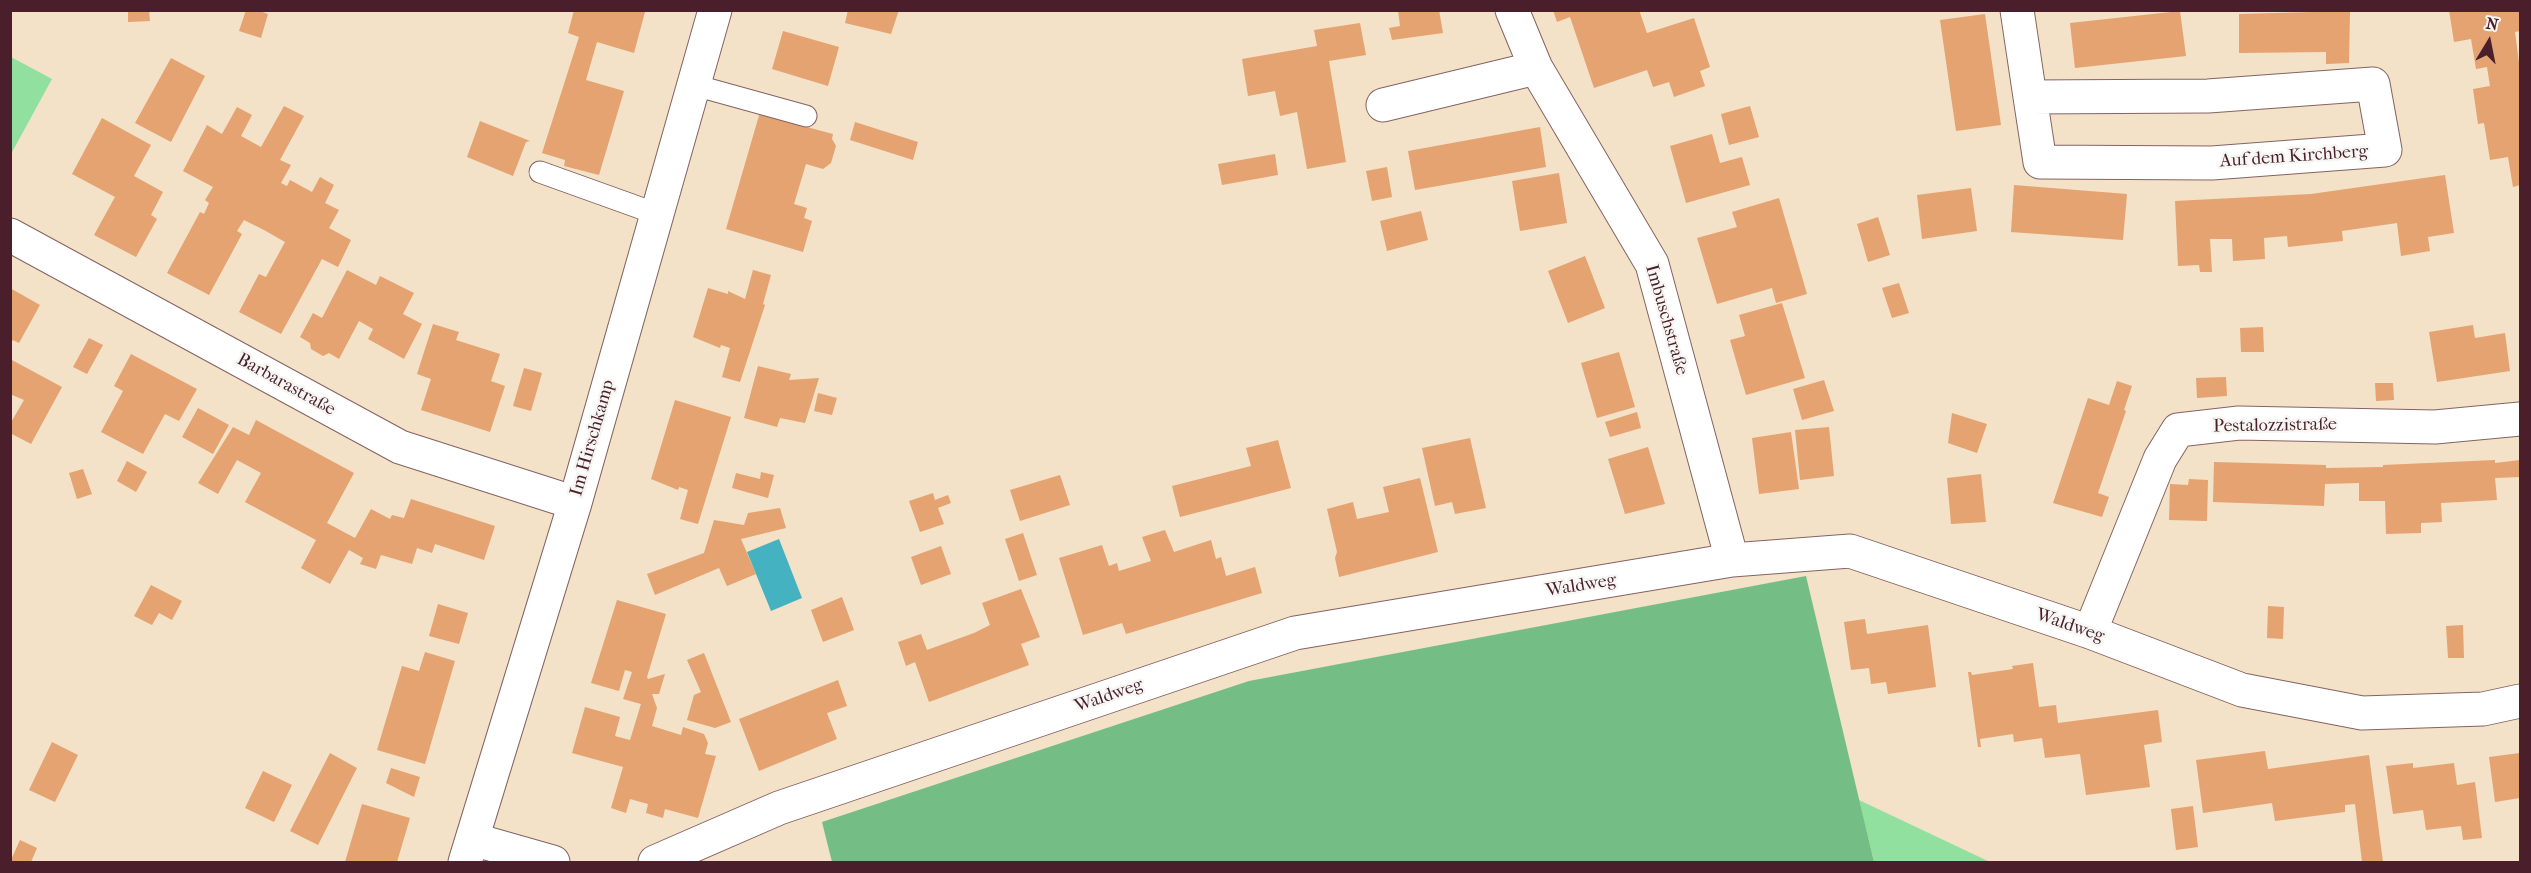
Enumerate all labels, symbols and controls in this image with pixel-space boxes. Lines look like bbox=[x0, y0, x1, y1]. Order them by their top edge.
north arrow bbox=[2459, 12, 2519, 72]
text: N bbox=[2485, 13, 2500, 34]
street label: Auf dem Kirchberg bbox=[2219, 141, 2369, 173]
street label: Imbuschstraße bbox=[1640, 262, 1692, 378]
street label: Barbarastraße bbox=[233, 349, 339, 421]
street label: Im Hirschkamp bbox=[566, 377, 620, 499]
street label: Pestalozzistraße bbox=[2213, 414, 2337, 438]
street label: Waldweg bbox=[1544, 570, 1618, 602]
street label: Waldweg bbox=[2033, 604, 2107, 648]
street label: Waldweg bbox=[1072, 674, 1146, 718]

